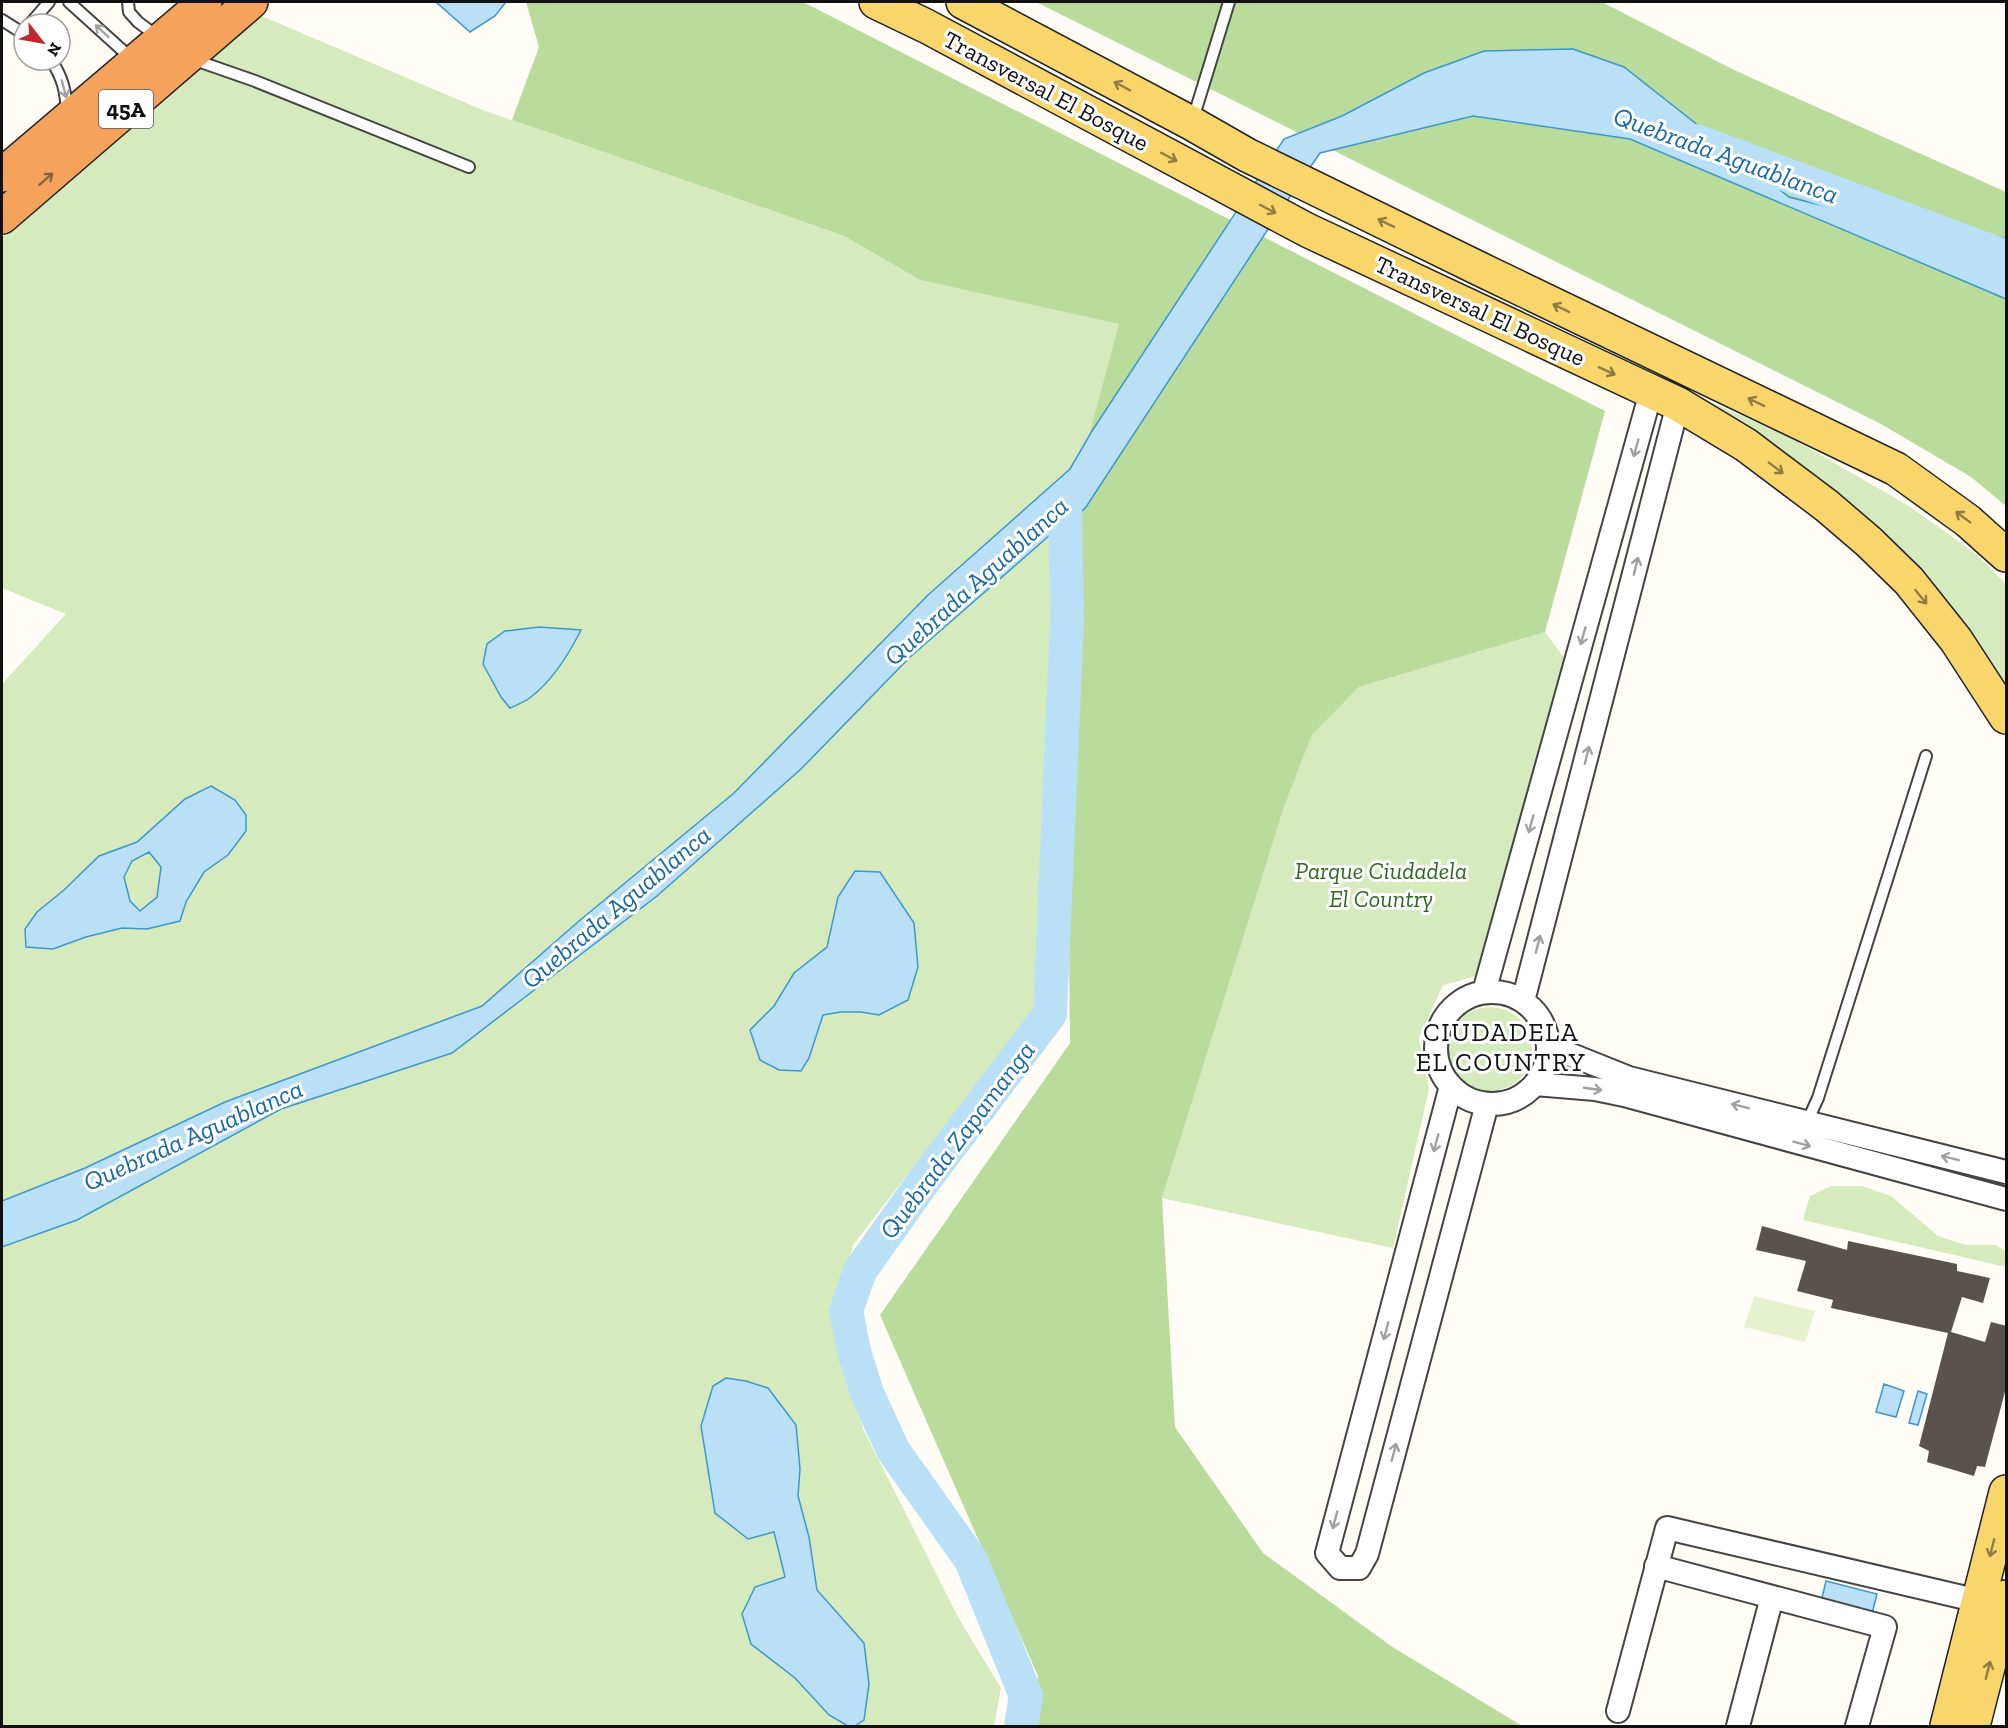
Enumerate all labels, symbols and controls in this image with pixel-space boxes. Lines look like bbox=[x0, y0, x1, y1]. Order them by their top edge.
north arrow bbox=[12, 12, 72, 72]
one-way arrow bbox=[95, 24, 110, 38]
street label: Transversal El Bosque bbox=[939, 24, 1154, 157]
text: N bbox=[43, 39, 66, 60]
one-way arrow bbox=[58, 79, 70, 98]
one-way arrow bbox=[1114, 80, 1132, 91]
road number: 45A bbox=[99, 90, 153, 128]
water label: Quebrada Aguablanca bbox=[1609, 99, 1843, 211]
one-way arrow bbox=[1160, 151, 1178, 163]
one-way arrow bbox=[38, 172, 53, 186]
one-way arrow bbox=[1258, 204, 1276, 215]
one-way arrow bbox=[1377, 217, 1395, 229]
street label: Transversal El Bosque bbox=[1371, 249, 1590, 372]
one-way arrow bbox=[1553, 302, 1571, 314]
one-way arrow bbox=[1598, 366, 1616, 378]
one-way arrow bbox=[1748, 395, 1766, 407]
one-way arrow bbox=[1630, 438, 1641, 457]
one-way arrow bbox=[1768, 461, 1784, 474]
water label: Quebrada Aguablanca bbox=[877, 490, 1075, 672]
one-way arrow bbox=[1955, 510, 1971, 523]
one-way arrow bbox=[1630, 557, 1642, 576]
one-way arrow bbox=[1915, 589, 1928, 605]
one-way arrow bbox=[1577, 626, 1589, 645]
one-way arrow bbox=[1581, 746, 1593, 765]
one-way arrow bbox=[1525, 814, 1536, 833]
water label: Quebrada Aguablanca bbox=[515, 819, 717, 995]
park label: Parque Ciudadela El Country bbox=[1295, 856, 1467, 913]
one-way arrow bbox=[1533, 935, 1544, 954]
district label: CIUDADELA EL COUNTRY bbox=[1416, 1016, 1586, 1078]
water label: Quebrada Zapamanga bbox=[872, 1035, 1042, 1245]
water label: Quebrada Aguablanca bbox=[78, 1072, 308, 1198]
one-way arrow bbox=[1583, 1084, 1603, 1095]
one-way arrow bbox=[1731, 1100, 1750, 1112]
one-way arrow bbox=[1430, 1133, 1441, 1152]
one-way arrow bbox=[1792, 1139, 1811, 1150]
one-way arrow bbox=[1941, 1152, 1960, 1164]
one-way arrow bbox=[1379, 1321, 1391, 1340]
one-way arrow bbox=[1389, 1443, 1401, 1462]
one-way arrow bbox=[1329, 1510, 1341, 1529]
one-way arrow bbox=[1986, 1539, 1998, 1558]
one-way arrow bbox=[1983, 1661, 1994, 1680]

